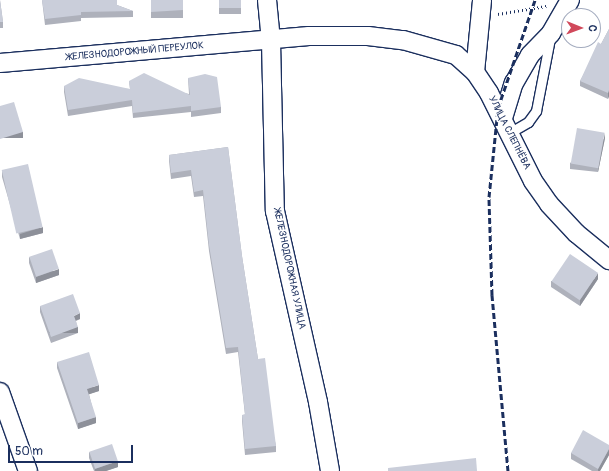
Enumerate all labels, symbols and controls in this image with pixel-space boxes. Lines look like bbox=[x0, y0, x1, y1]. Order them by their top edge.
north arrow bbox=[561, 8, 601, 48]
text: С bbox=[586, 25, 599, 32]
street label: ЖЕЛЕЗНОДОРОЖНЫЙ ПЕРЕУЛОК bbox=[66, 40, 204, 64]
street label: УЛИЦА СЛЕПНЁВА bbox=[485, 94, 533, 172]
street label: ЖЕЛЕЗНОДОРОЖНАЯ УЛИЦА bbox=[270, 208, 308, 330]
scale bar bbox=[10, 437, 135, 463]
text: 50 m bbox=[15, 444, 43, 459]

